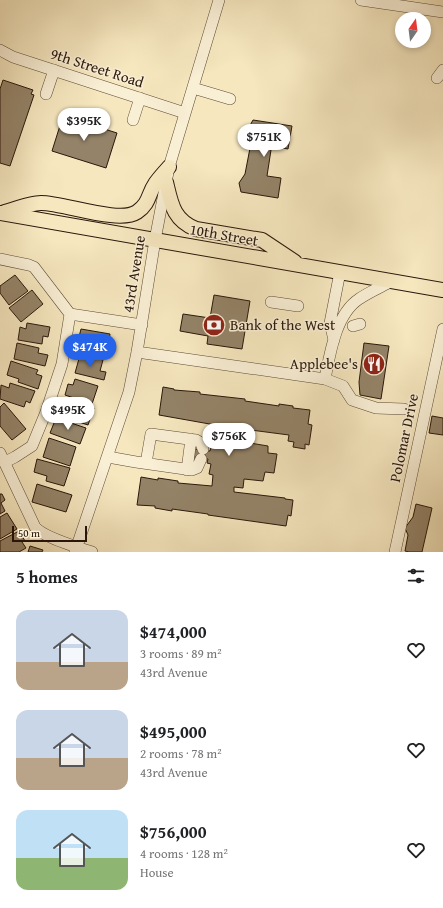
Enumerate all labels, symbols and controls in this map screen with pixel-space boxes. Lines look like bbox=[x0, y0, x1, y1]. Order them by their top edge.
north arrow bbox=[395, 12, 431, 48]
map controls bbox=[395, 12, 431, 48]
street label: 9th Street Road bbox=[48, 43, 146, 92]
pin: $395K bbox=[56, 108, 112, 142]
text: $395K bbox=[66, 111, 102, 130]
pin: $751K bbox=[236, 124, 292, 158]
text: $751K bbox=[246, 127, 282, 146]
street label: 10th Street bbox=[188, 218, 261, 251]
street label: 43rd Avenue bbox=[117, 234, 150, 314]
bank icon: Bank of the West bbox=[201, 312, 227, 338]
place label: Bank of the West bbox=[230, 314, 336, 335]
pin: $474K bbox=[62, 334, 118, 368]
text: $474K bbox=[72, 337, 108, 356]
restaurant icon: Applebee's bbox=[361, 351, 387, 377]
place label: Applebee's bbox=[290, 353, 358, 374]
street label: Polomar Drive bbox=[384, 392, 423, 484]
pin: $495K bbox=[40, 397, 96, 431]
text: $495K bbox=[50, 400, 86, 419]
pin: $756K bbox=[201, 423, 257, 457]
text: $756K bbox=[211, 426, 247, 445]
scale bar bbox=[12, 524, 87, 543]
text: 50 m bbox=[18, 525, 40, 541]
text: 5 homes bbox=[16, 564, 78, 589]
icon: filters bbox=[405, 565, 427, 587]
text: $474,000 bbox=[140, 619, 206, 644]
icon: home bbox=[48, 626, 96, 674]
icon: heart bbox=[405, 639, 427, 661]
text: 3 rooms · 89 m² bbox=[140, 644, 222, 663]
text: 43rd Avenue bbox=[140, 663, 208, 682]
text: $495,000 bbox=[140, 719, 206, 744]
icon: home bbox=[48, 726, 96, 774]
icon: heart bbox=[405, 739, 427, 761]
text: 2 rooms · 78 m² bbox=[140, 744, 222, 763]
text: 43rd Avenue bbox=[140, 763, 208, 782]
text: $756,000 bbox=[140, 819, 206, 844]
icon: home bbox=[48, 826, 96, 874]
icon: heart bbox=[405, 839, 427, 861]
text: 4 rooms · 128 m² bbox=[140, 844, 228, 863]
text: House bbox=[140, 863, 174, 882]

